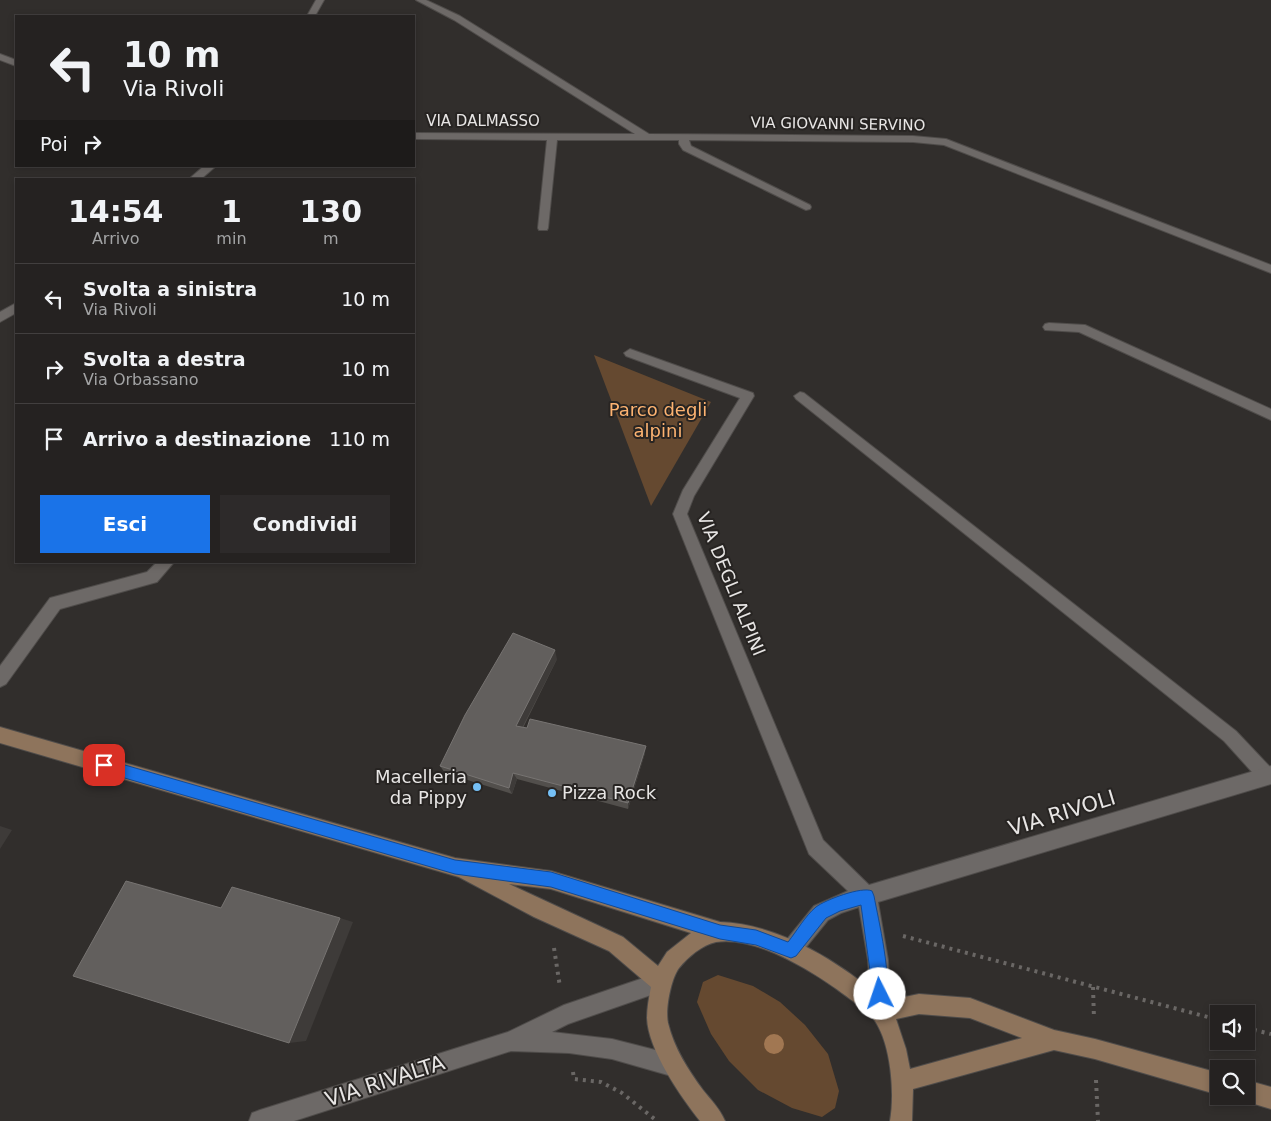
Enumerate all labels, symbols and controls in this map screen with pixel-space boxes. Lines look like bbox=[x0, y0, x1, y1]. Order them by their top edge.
icon: left bbox=[40, 35, 105, 100]
text: 10 m bbox=[123, 35, 220, 75]
text: Via Rivoli bbox=[123, 76, 224, 101]
street label: VIA DALMASSO bbox=[426, 112, 540, 130]
street label: VIA GIOVANNI SERVINO bbox=[750, 113, 926, 135]
icon: right bbox=[78, 130, 106, 158]
text: Poi bbox=[40, 133, 68, 155]
text: 14:54 bbox=[68, 194, 163, 229]
text: 1 bbox=[221, 194, 242, 229]
text: 130 bbox=[299, 194, 362, 229]
text: Arrivo bbox=[92, 229, 139, 248]
text: min bbox=[216, 229, 247, 248]
text: m bbox=[323, 229, 339, 248]
text: Svolta a sinistra bbox=[83, 278, 257, 300]
icon: left bbox=[40, 285, 68, 313]
text: 10 m bbox=[341, 288, 390, 310]
text: Via Rivoli bbox=[83, 300, 157, 319]
text: Svolta a destra bbox=[83, 348, 246, 370]
icon: right bbox=[40, 355, 68, 383]
text: 10 m bbox=[341, 358, 390, 380]
text: Via Orbassano bbox=[83, 370, 198, 389]
park label: Parco degli alpini bbox=[609, 399, 707, 441]
icon: arrive bbox=[40, 425, 68, 453]
text: Arrivo a destinazione bbox=[83, 428, 311, 450]
text: 110 m bbox=[329, 428, 390, 450]
button: Esci bbox=[40, 495, 210, 553]
button: Condividi bbox=[220, 495, 390, 553]
street label: VIA DEGLI ALPINI bbox=[693, 509, 770, 659]
pin bbox=[83, 744, 125, 786]
icon: arrive bbox=[90, 751, 118, 779]
place label: Macelleria da Pippy bbox=[375, 766, 467, 808]
marker: Macelleria da Pippy bbox=[471, 781, 483, 793]
place label: Pizza Rock bbox=[562, 782, 657, 803]
street label: VIA RIVOLI bbox=[1006, 785, 1118, 841]
marker: Pizza Rock bbox=[546, 787, 558, 799]
position arrow bbox=[853, 967, 905, 1019]
map controls bbox=[1210, 1005, 1255, 1105]
button: sound bbox=[1210, 1005, 1255, 1050]
street label: VIA RIVALTA bbox=[322, 1050, 448, 1112]
button: search bbox=[1210, 1060, 1255, 1105]

